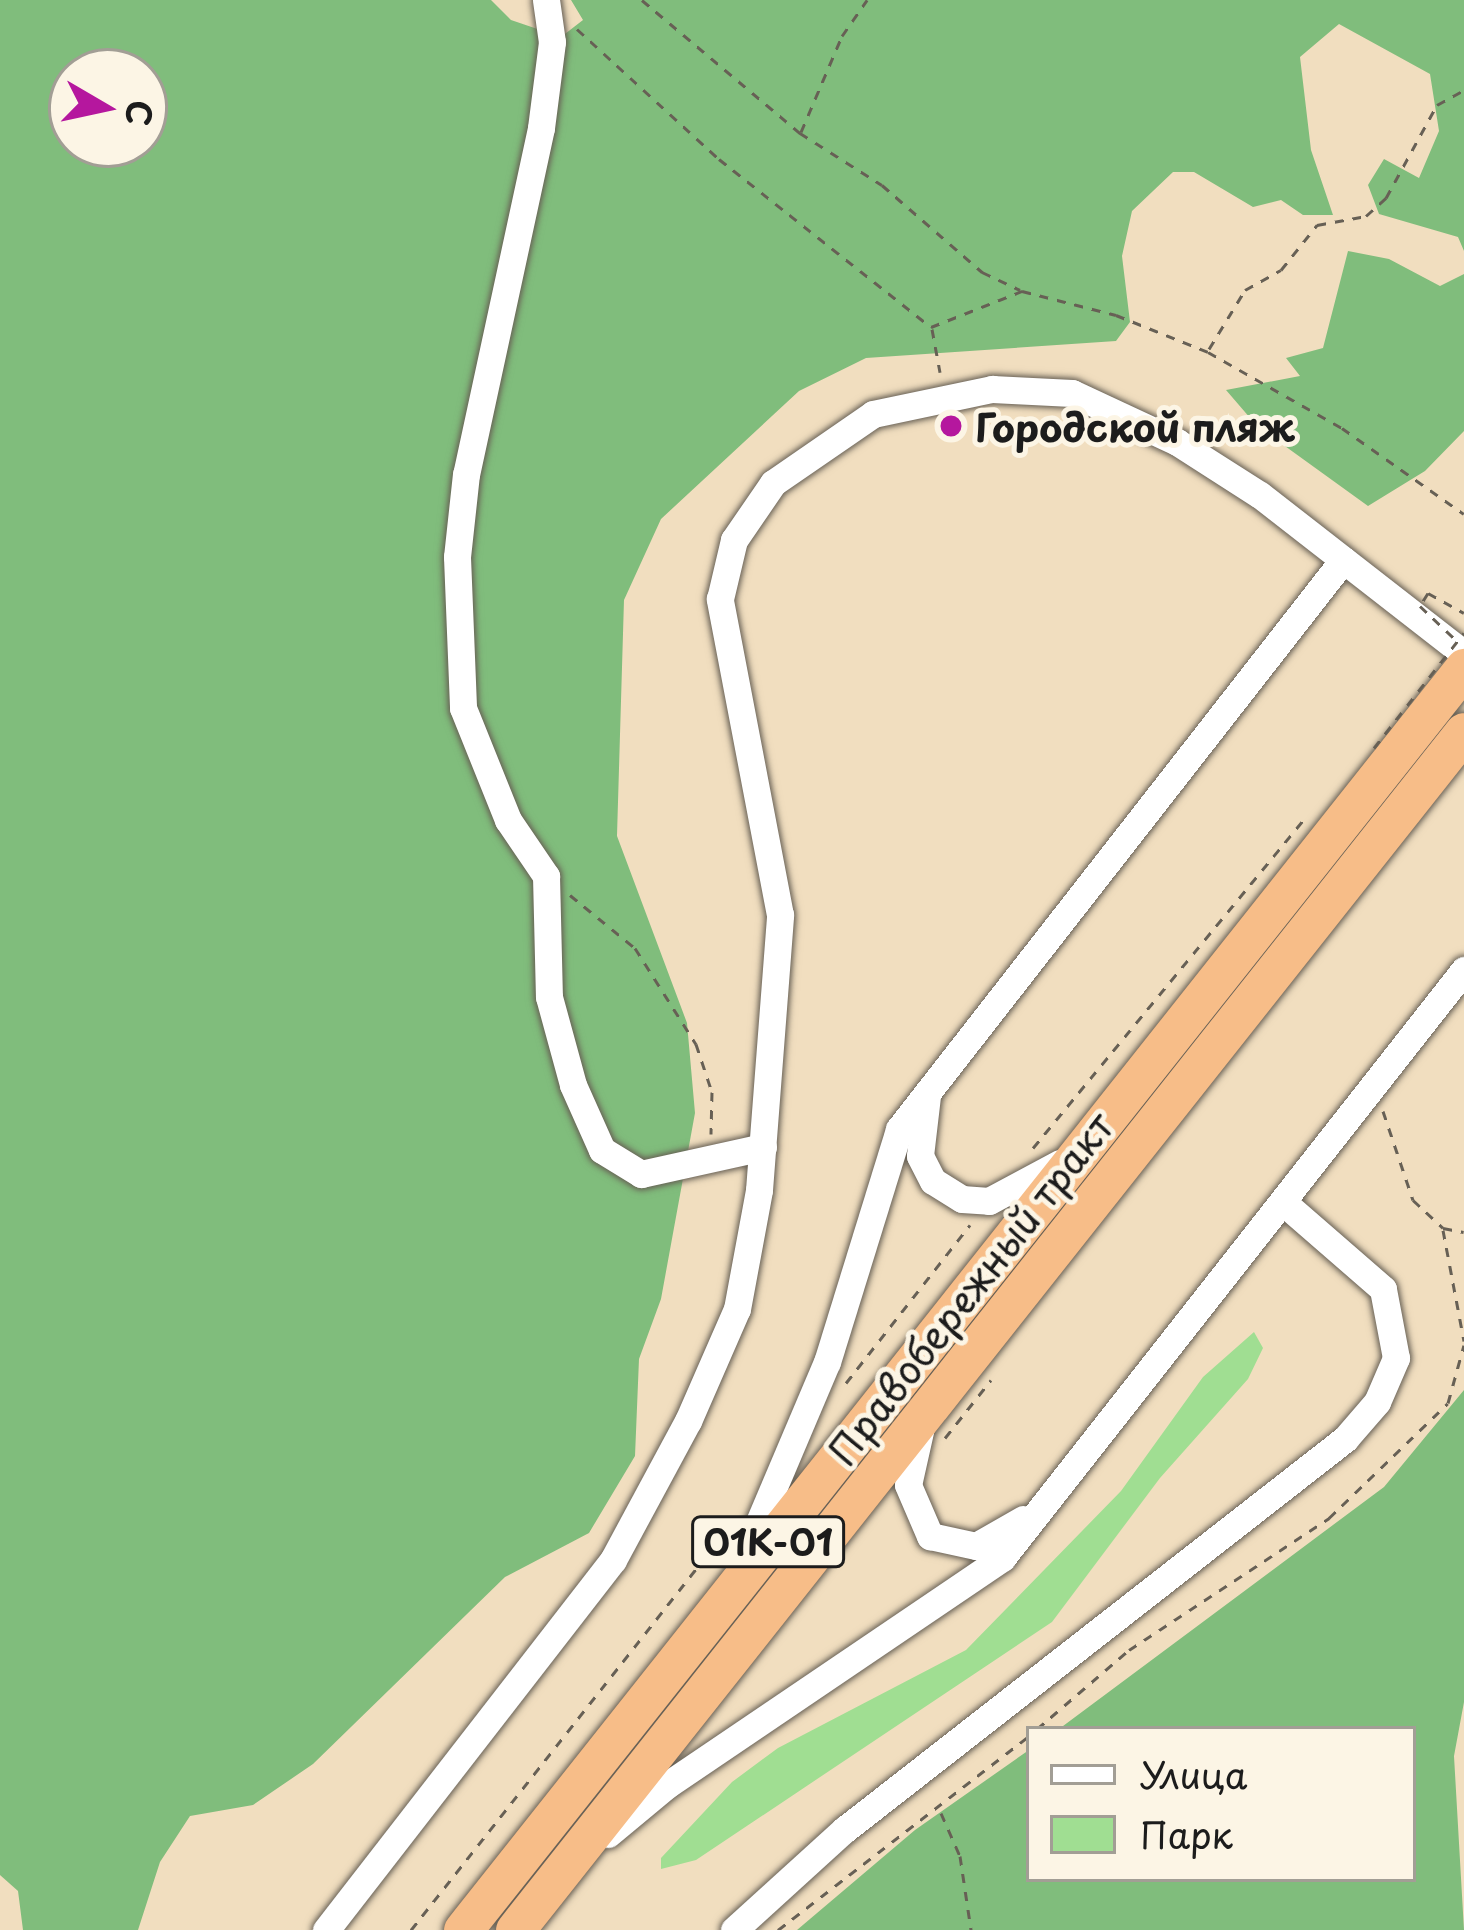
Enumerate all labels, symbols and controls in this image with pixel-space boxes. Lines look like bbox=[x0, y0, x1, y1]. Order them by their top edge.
north arrow bbox=[48, 48, 168, 168]
text: С bbox=[114, 97, 167, 129]
place label: Городской пляж bbox=[975, 403, 1296, 449]
marker: Городской пляж bbox=[938, 413, 964, 439]
street label: Правобережный тракт bbox=[818, 1102, 1122, 1474]
road number: 01К-01 bbox=[690, 1512, 846, 1572]
legend bbox=[1026, 1726, 1416, 1882]
text: Улица bbox=[1140, 1747, 1247, 1801]
text: Парк bbox=[1140, 1807, 1233, 1861]

